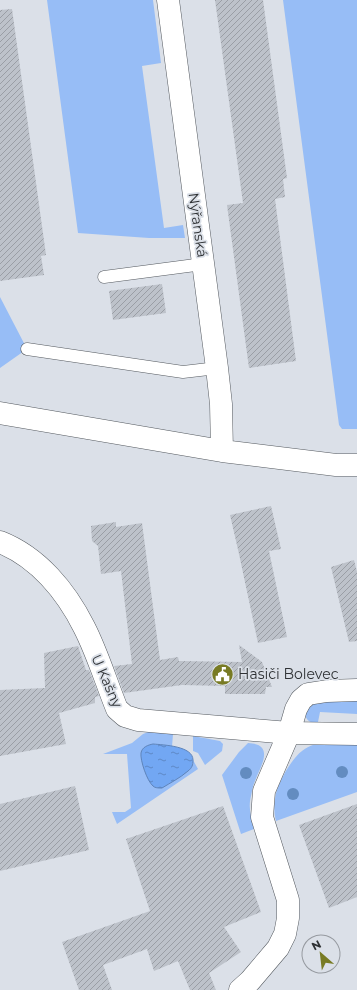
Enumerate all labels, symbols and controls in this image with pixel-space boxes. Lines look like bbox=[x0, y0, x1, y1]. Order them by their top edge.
street label: Nýřanská bbox=[185, 192, 211, 258]
street label: U Kašny bbox=[87, 652, 127, 711]
public building icon: Hasiči Bolevec bbox=[210, 661, 236, 687]
place label: Hasiči Bolevec bbox=[238, 665, 339, 683]
north arrow bbox=[301, 934, 341, 974]
text: N bbox=[309, 937, 324, 953]

